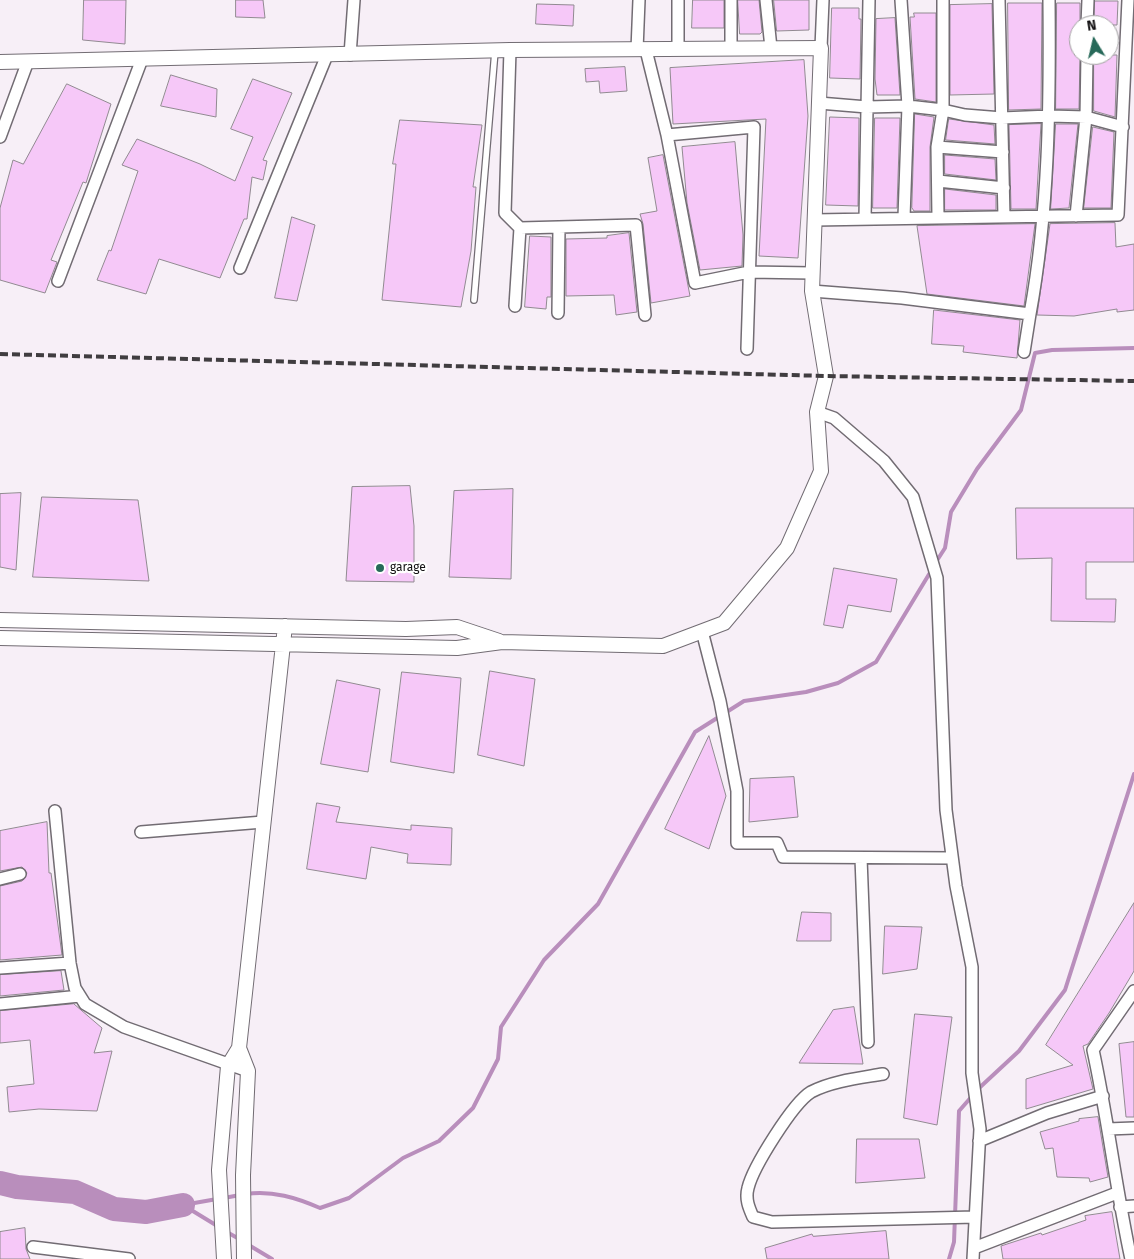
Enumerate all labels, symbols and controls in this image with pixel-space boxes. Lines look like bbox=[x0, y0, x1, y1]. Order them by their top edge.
north arrow bbox=[1069, 15, 1119, 65]
text: N bbox=[1086, 17, 1098, 35]
place label: garage bbox=[390, 561, 426, 575]
marker: garage bbox=[374, 562, 386, 574]

